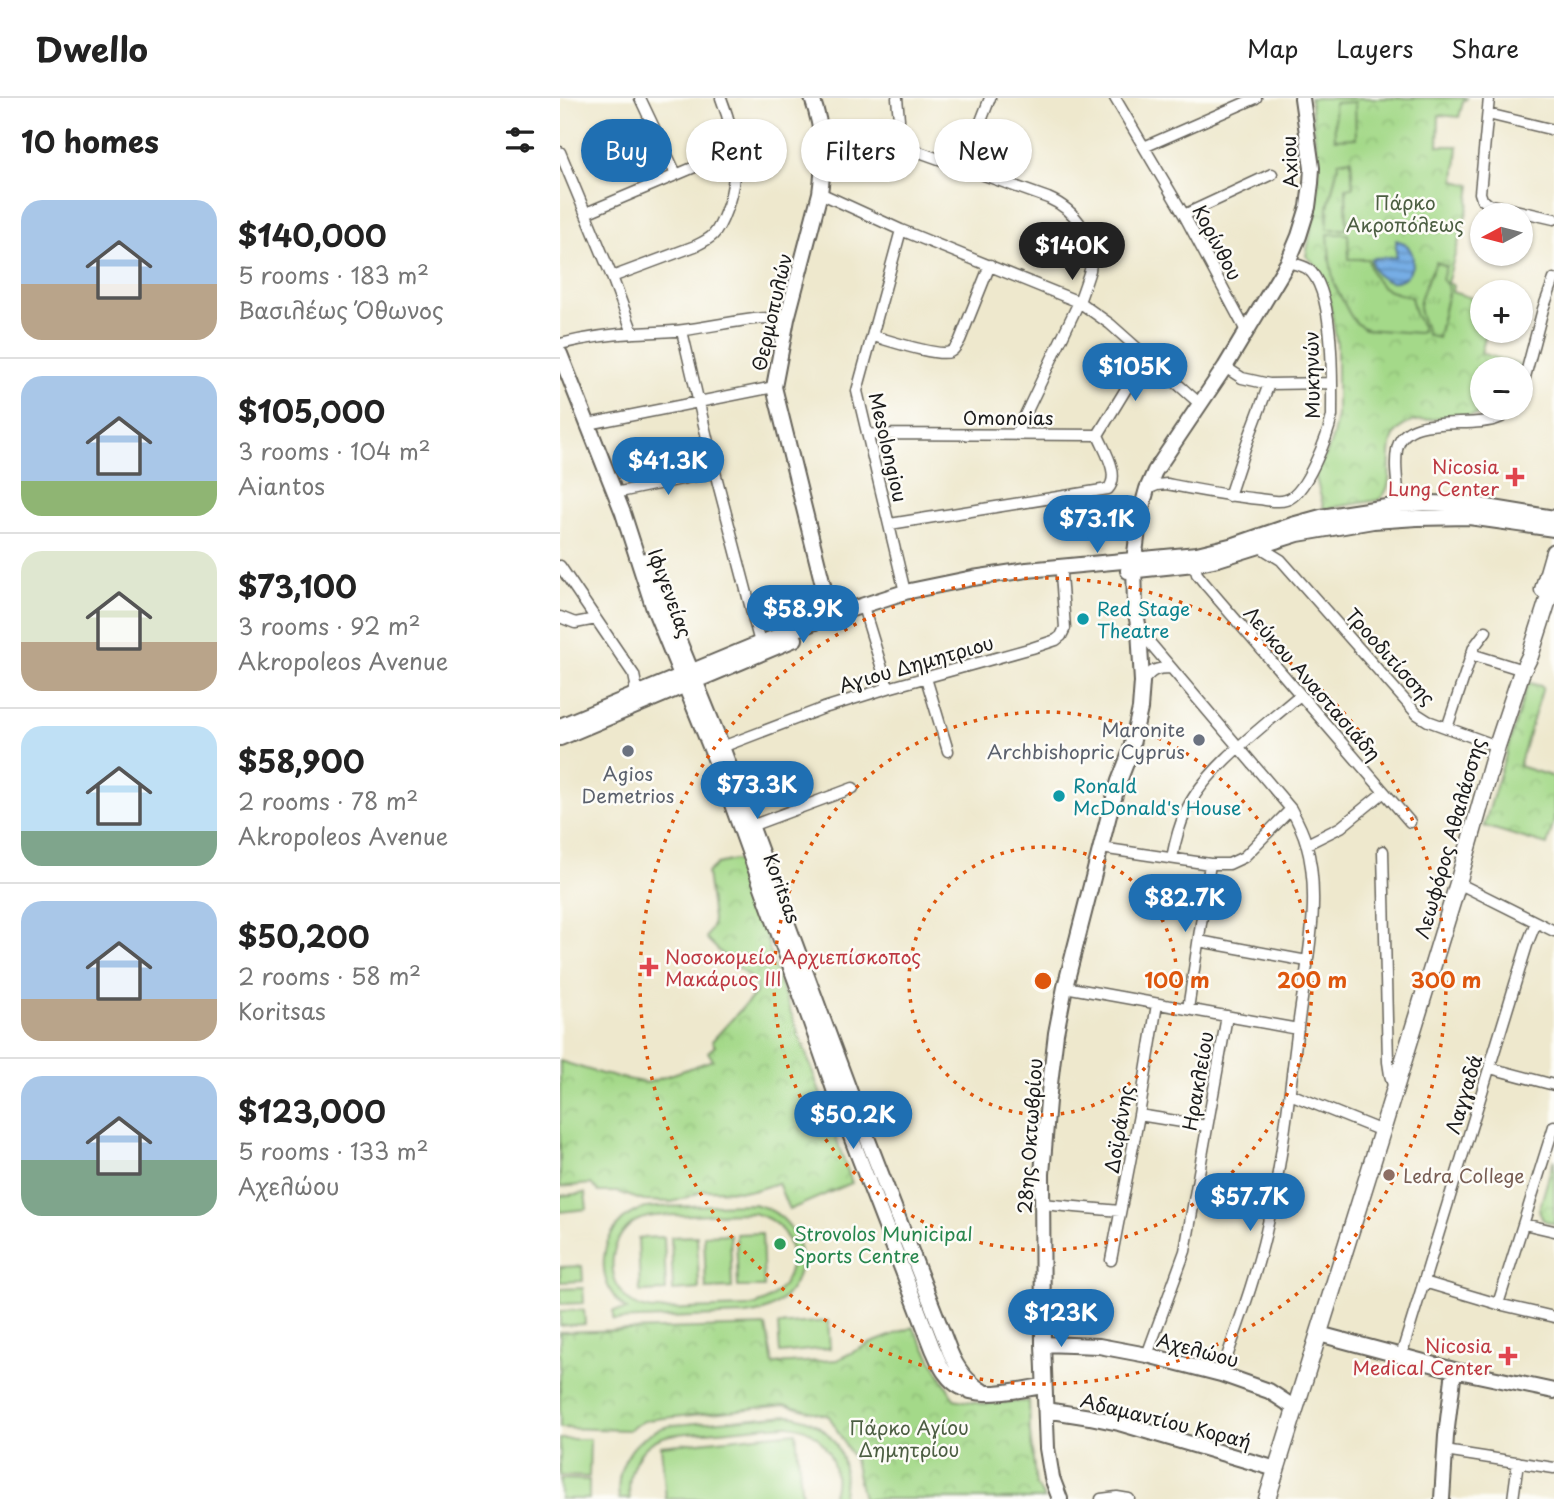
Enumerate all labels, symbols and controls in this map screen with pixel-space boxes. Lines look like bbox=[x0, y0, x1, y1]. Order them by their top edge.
text: Dwello bbox=[35, 23, 148, 73]
text: Map bbox=[1247, 30, 1298, 66]
text: Layers bbox=[1336, 30, 1413, 66]
text: Share bbox=[1451, 30, 1519, 66]
text: 10 homes bbox=[21, 118, 159, 163]
chip: Buy bbox=[581, 119, 672, 182]
chip: Rent bbox=[686, 119, 787, 182]
chip: Filters bbox=[801, 119, 920, 182]
chip: New bbox=[934, 119, 1032, 182]
icon: filters bbox=[501, 121, 539, 159]
street label: Axiou bbox=[1274, 135, 1304, 189]
park label: Πάρκο Ακροπόλεως bbox=[1346, 188, 1464, 238]
street label: Κορίνθου bbox=[1186, 199, 1250, 285]
north arrow bbox=[1470, 203, 1533, 266]
map controls bbox=[1470, 203, 1533, 420]
text: $140,000 bbox=[238, 212, 387, 257]
pin: $140K bbox=[1023, 222, 1121, 282]
text: $140K bbox=[1035, 227, 1109, 262]
icon: home bbox=[77, 228, 161, 312]
street label: Θερμοπυλών bbox=[744, 250, 798, 374]
text: 5 rooms · 183 m² bbox=[238, 257, 429, 292]
button: + bbox=[1470, 280, 1533, 343]
text: Βασιλέως Όθωνος bbox=[238, 292, 444, 327]
street label: Μυκηνών bbox=[1296, 331, 1326, 419]
pin: $105K bbox=[1086, 344, 1184, 403]
text: $105K bbox=[1098, 348, 1172, 383]
button: − bbox=[1470, 357, 1533, 420]
text: $105,000 bbox=[238, 388, 385, 433]
street label: Mesolongiou bbox=[863, 389, 915, 505]
street label: Omonoias bbox=[963, 403, 1053, 431]
icon: home bbox=[77, 404, 161, 488]
text: 3 rooms · 104 m² bbox=[238, 433, 431, 468]
pin: $41.3K bbox=[611, 438, 725, 497]
text: $41.3K bbox=[628, 442, 708, 477]
place label: Nicosia Lung Center bbox=[1388, 452, 1499, 502]
marker: Nicosia Lung Center bbox=[1505, 467, 1525, 487]
text: Aiantos bbox=[238, 468, 325, 503]
pin: $73.1K bbox=[1040, 496, 1154, 555]
text: $73.1K bbox=[1059, 500, 1135, 535]
street label: Ιφιγενείας bbox=[642, 544, 700, 642]
text: $73,100 bbox=[238, 563, 357, 608]
icon: home bbox=[77, 579, 161, 663]
pin: $58.9K bbox=[746, 586, 860, 645]
text: $58.9K bbox=[763, 590, 843, 625]
place label: Red Stage Theatre bbox=[1097, 594, 1190, 644]
street label: Λεύκου Αναστασιάδη bbox=[1238, 600, 1388, 766]
street label: Τροοδιτίσσης bbox=[1340, 601, 1442, 711]
text: 3 rooms · 92 m² bbox=[238, 608, 421, 643]
marker: Red Stage Theatre bbox=[1075, 611, 1091, 627]
street label: Αγιου Δημητριου bbox=[835, 628, 997, 698]
text: Akropoleos Avenue bbox=[238, 643, 448, 678]
place label: Maronite Archbishopric Cyprus bbox=[987, 715, 1185, 765]
marker: Maronite Archbishopric Cyprus bbox=[1191, 732, 1207, 748]
street label: Λεωφόρος Αθαλάσσης bbox=[1407, 734, 1491, 942]
text: $58,900 bbox=[238, 738, 365, 783]
marker: Agios Demetrios bbox=[620, 743, 636, 759]
icon: home bbox=[77, 754, 161, 838]
place label: Agios Demetrios bbox=[582, 759, 674, 809]
pin: $73.3K bbox=[700, 762, 814, 821]
text: $73.3K bbox=[717, 766, 797, 801]
place label: Ronald McDonald's House bbox=[1073, 771, 1241, 821]
text: 2 rooms · 78 m² bbox=[238, 783, 418, 818]
marker: Ronald McDonald's House bbox=[1051, 788, 1067, 804]
text: Akropoleos Avenue bbox=[238, 818, 448, 853]
street label: Koritsas bbox=[757, 849, 809, 927]
pin: $82.7K bbox=[1128, 874, 1242, 934]
text: $82.7K bbox=[1145, 879, 1225, 914]
text: $50,200 bbox=[238, 913, 370, 958]
icon: home bbox=[77, 929, 161, 1013]
place label: Νοσοκομείο Αρχιεπίσκοπος Μακάριος ΙΙΙ bbox=[665, 942, 921, 992]
marker: Νοσοκομείο Αρχιεπίσκοπος Μακάριος ΙΙΙ bbox=[639, 957, 659, 977]
text: 2 rooms · 58 m² bbox=[238, 958, 421, 993]
text: 100 m bbox=[1144, 963, 1210, 995]
text: 200 m bbox=[1277, 963, 1347, 995]
text: 300 m bbox=[1411, 963, 1481, 995]
centre of rings bbox=[1031, 969, 1055, 993]
text: Koritsas bbox=[238, 993, 326, 1028]
street label: Ηρακλείου bbox=[1174, 1029, 1220, 1133]
street label: Λαγγαδά bbox=[1438, 1051, 1488, 1137]
street label: 28ης Οκτωβρίου bbox=[1010, 1057, 1048, 1215]
street label: Δοϊράνης bbox=[1096, 1082, 1140, 1175]
text: $123,000 bbox=[238, 1088, 386, 1133]
pin: $50.2K bbox=[796, 1091, 910, 1151]
text: $50.2K bbox=[810, 1096, 896, 1131]
icon: home bbox=[77, 1104, 161, 1188]
text: 5 rooms · 133 m² bbox=[238, 1133, 429, 1168]
place label: Ledra College bbox=[1403, 1161, 1525, 1189]
marker: Ledra College bbox=[1381, 1167, 1397, 1183]
text: Αχελώου bbox=[238, 1168, 339, 1203]
pin: $57.7K bbox=[1193, 1174, 1307, 1233]
text: $57.7K bbox=[1211, 1178, 1289, 1213]
place label: Strovolos Municipal Sports Centre bbox=[794, 1219, 973, 1269]
marker: Strovolos Municipal Sports Centre bbox=[772, 1236, 788, 1252]
pin: $123K bbox=[1012, 1290, 1110, 1349]
text: $123K bbox=[1024, 1294, 1098, 1329]
street label: Αχελώου bbox=[1154, 1325, 1242, 1373]
place label: Nicosia Medical Center bbox=[1352, 1331, 1492, 1381]
marker: Nicosia Medical Center bbox=[1498, 1346, 1518, 1366]
street label: Αδαμαντίου Κοραή bbox=[1078, 1385, 1254, 1455]
park label: Πάρκο Αγίου Δημητρίου bbox=[849, 1413, 969, 1463]

